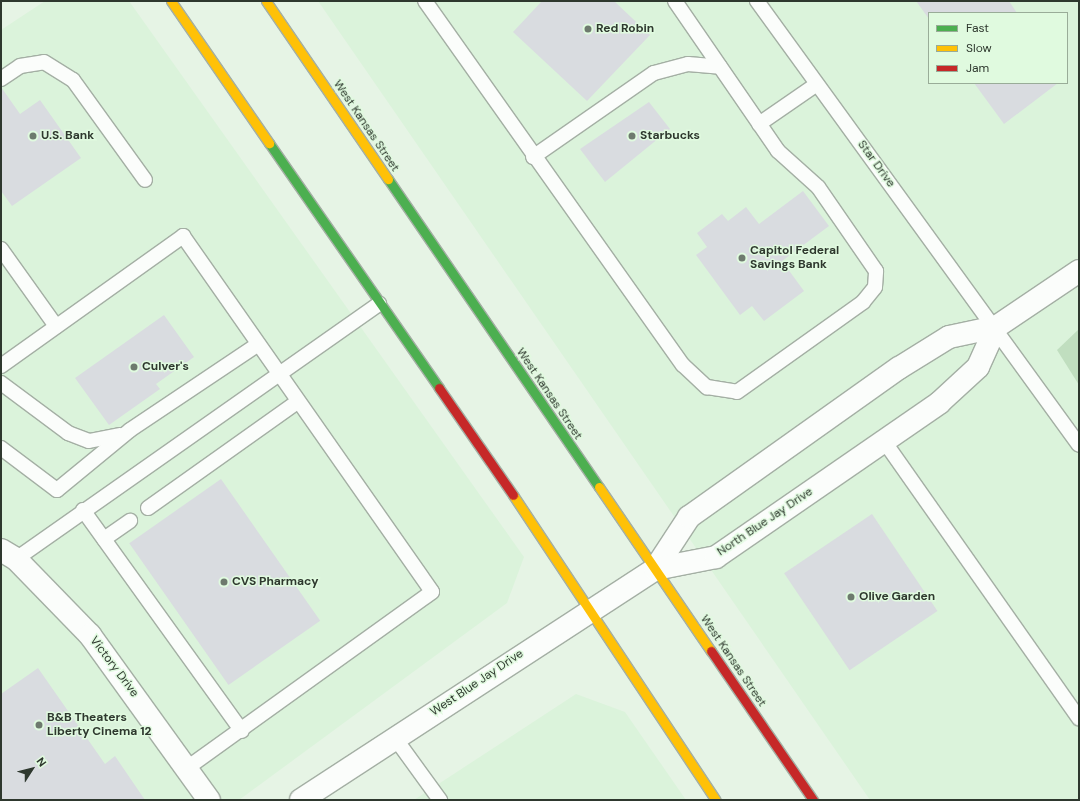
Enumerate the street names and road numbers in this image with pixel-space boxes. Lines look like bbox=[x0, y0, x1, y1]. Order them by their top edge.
street label: West Kansas Street bbox=[330, 77, 402, 175]
street label: Star Drive bbox=[854, 138, 898, 190]
street label: West Kansas Street bbox=[513, 345, 585, 443]
street label: North Blue Jay Drive bbox=[715, 485, 815, 559]
street label: West Kansas Street bbox=[697, 612, 769, 710]
street label: Victory Drive bbox=[87, 634, 141, 700]
street label: West Blue Jay Drive bbox=[428, 647, 526, 719]

